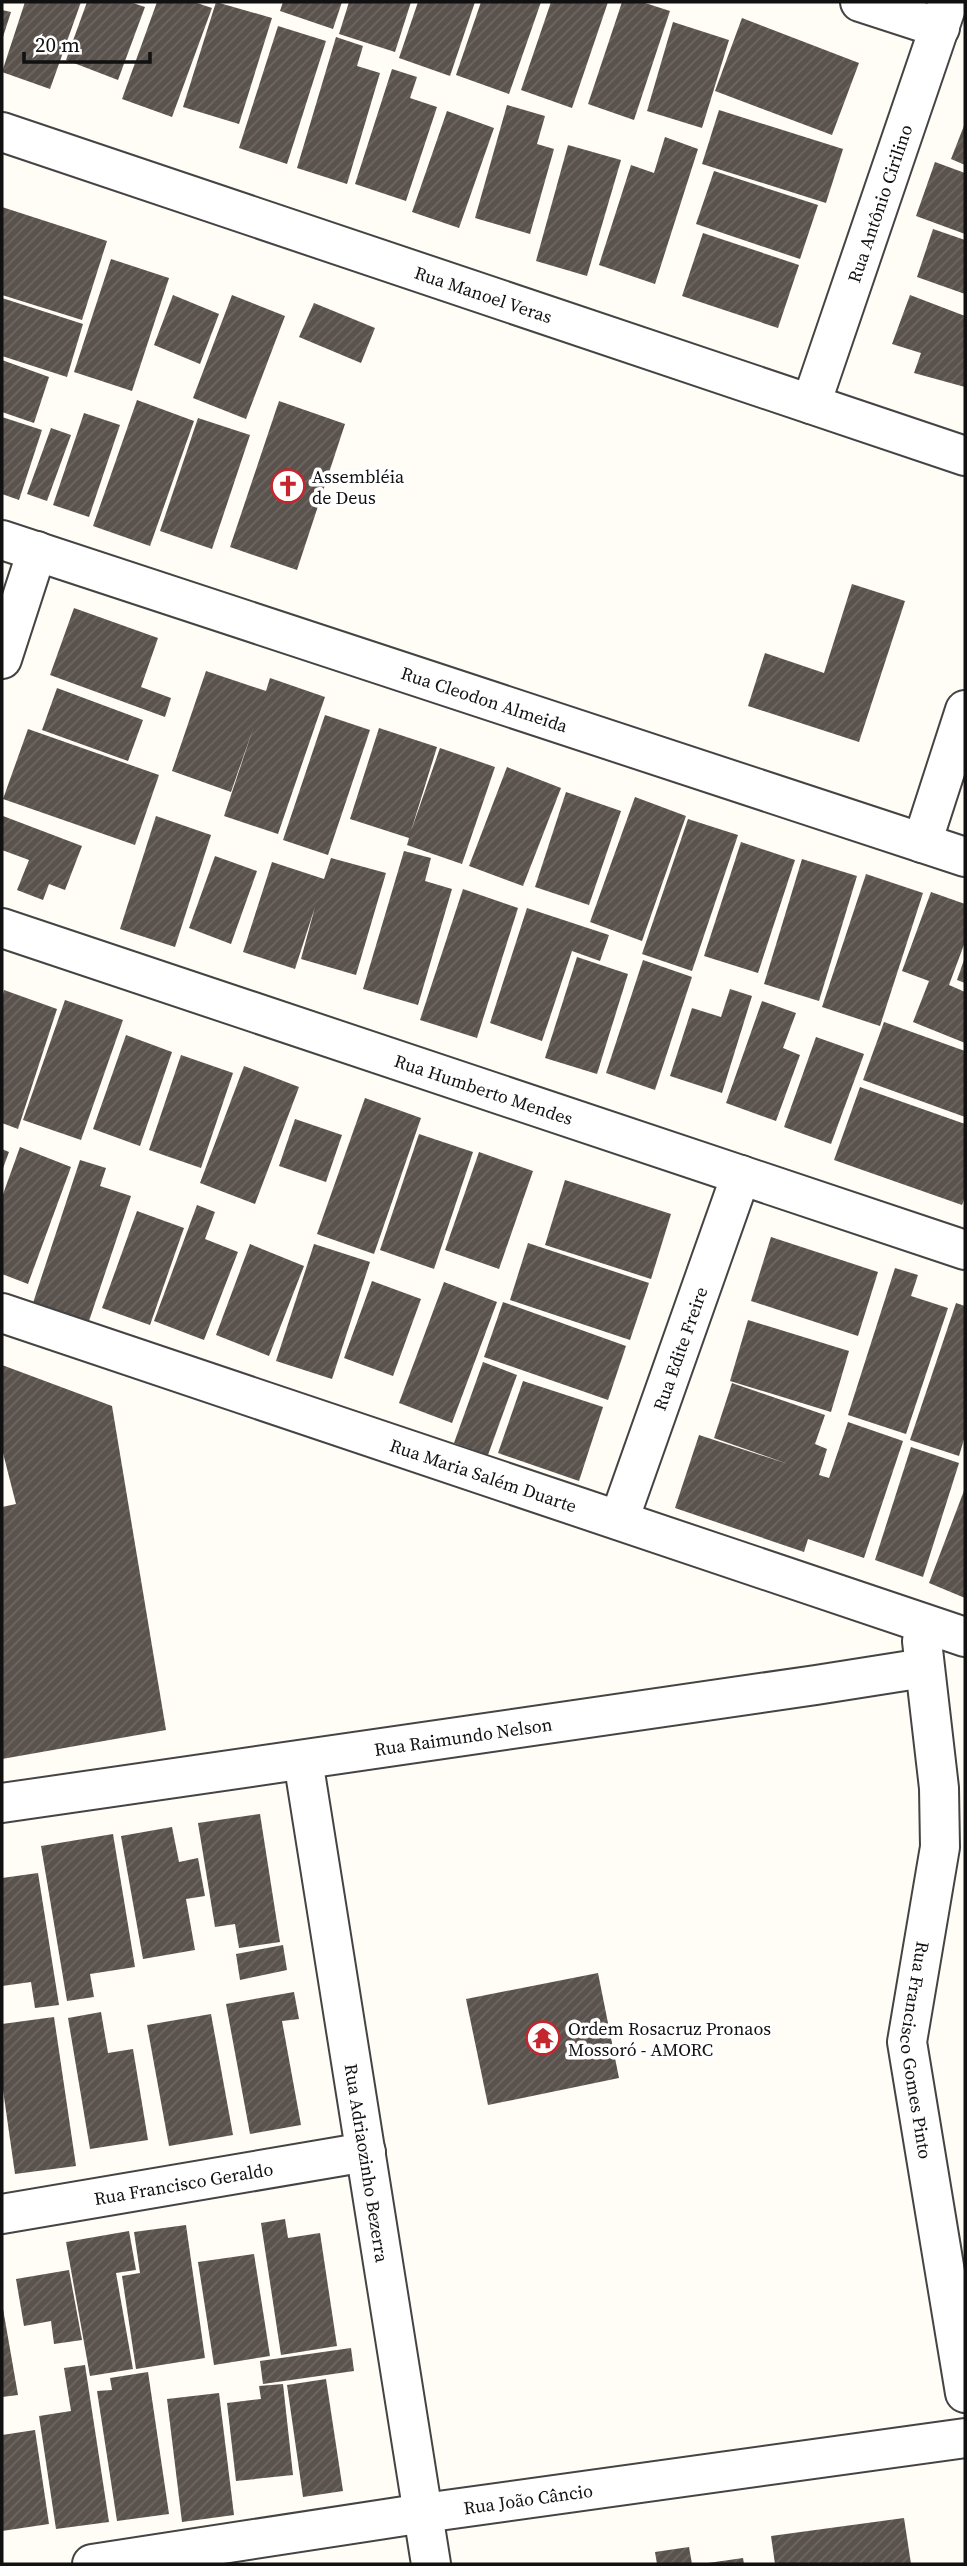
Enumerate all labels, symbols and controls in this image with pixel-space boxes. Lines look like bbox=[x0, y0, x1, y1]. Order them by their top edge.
scale bar bbox=[24, 21, 150, 65]
text: 20 m bbox=[35, 30, 80, 59]
street label: Rua Antônio Cirilino bbox=[841, 121, 918, 286]
street label: Rua Manoel Veras bbox=[411, 259, 556, 329]
place label: Assembléia de Deus bbox=[312, 464, 405, 510]
church icon: Assembléia de Deus bbox=[269, 467, 307, 505]
street label: Rua Cleodon Almeida bbox=[398, 660, 572, 738]
street label: Rua Humberto Mendes bbox=[391, 1048, 576, 1131]
street label: Rua Edite Freire bbox=[646, 1283, 713, 1414]
street label: Rua Maria Salém Duarte bbox=[387, 1432, 580, 1518]
street label: Rua Raimundo Nelson bbox=[373, 1711, 554, 1761]
street label: Rua Francisco Gomes Pinto bbox=[894, 1940, 939, 2161]
place label: Ordem Rosacruz Pronaos Mossoró - AMORC bbox=[568, 2016, 771, 2062]
temple icon: Ordem Rosacruz Pronaos Mossoró - AMORC bbox=[524, 2019, 562, 2057]
street label: Rua Adriaozinho Bezerra bbox=[339, 2062, 395, 2265]
street label: Rua Francisco Geraldo bbox=[92, 2156, 275, 2211]
street label: Rua João Câncio bbox=[462, 2477, 594, 2520]

